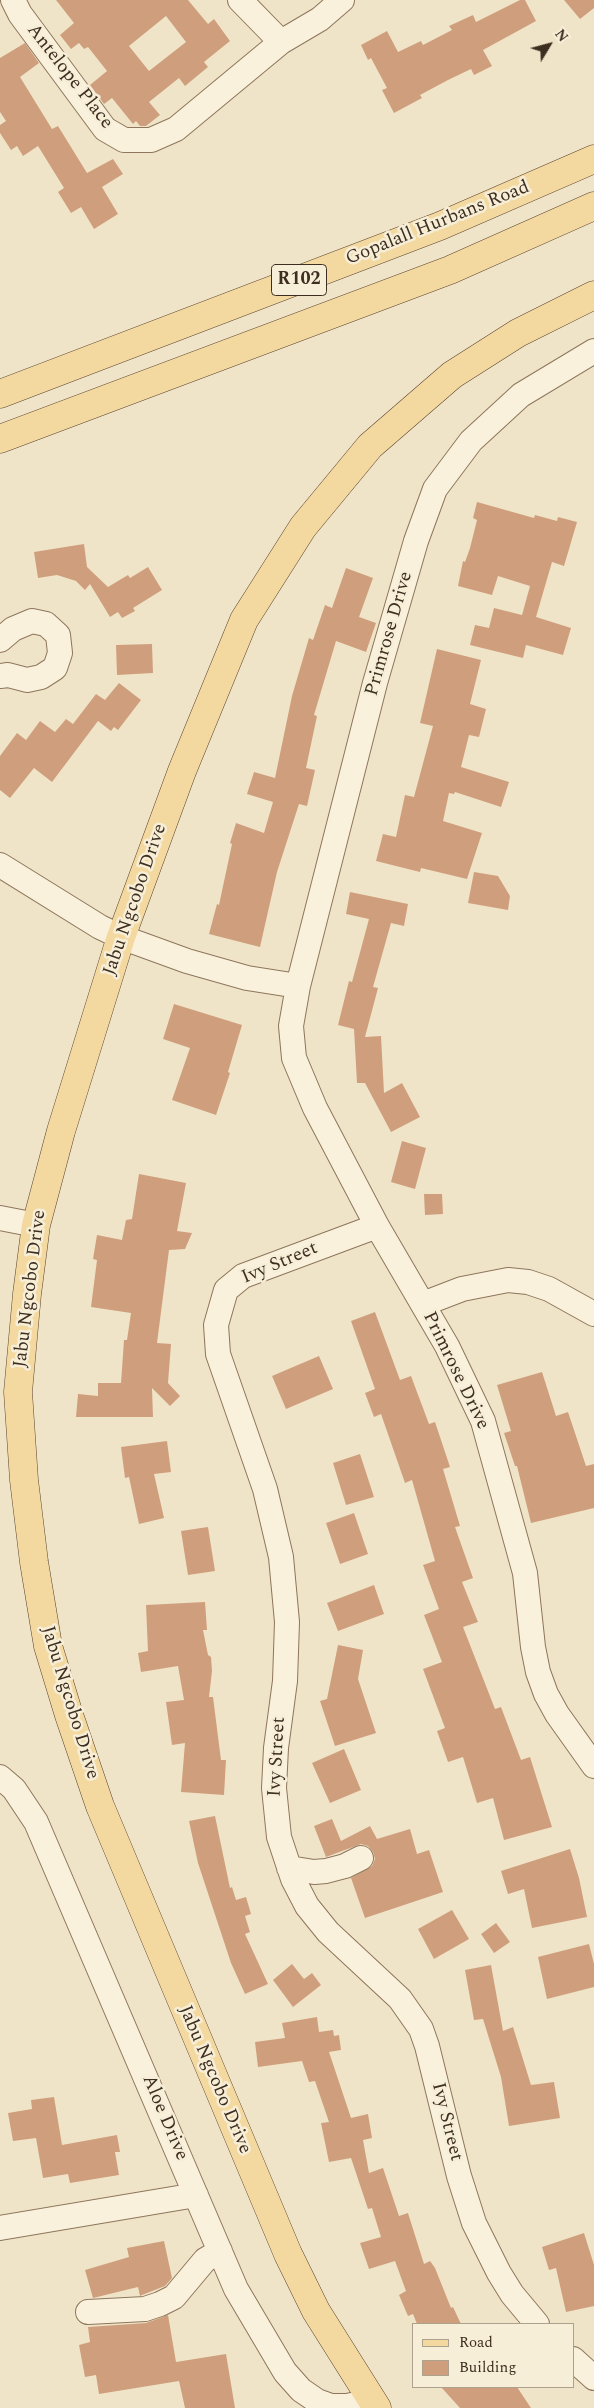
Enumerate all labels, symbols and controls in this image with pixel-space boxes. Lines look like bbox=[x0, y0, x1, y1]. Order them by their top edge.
street label: Antelope Place bbox=[21, 20, 117, 134]
north arrow bbox=[524, 20, 574, 70]
text: N bbox=[550, 25, 573, 47]
street label: Gopalall Hurbans Road bbox=[343, 177, 533, 271]
road number: R102 bbox=[272, 264, 326, 296]
street label: Primrose Drive bbox=[361, 569, 419, 699]
street label: Jabu Ngcobo Drive bbox=[99, 821, 173, 979]
street label: Jabu Ngcobo Drive bbox=[10, 1209, 52, 1369]
street label: Ivy Street bbox=[239, 1238, 321, 1290]
street label: Primrose Drive bbox=[417, 1308, 493, 1434]
street label: Jabu Ngcobo Drive bbox=[35, 1624, 103, 1782]
street label: Ivy Street bbox=[265, 1716, 291, 1798]
street label: Jabu Ngcobo Drive bbox=[172, 2002, 256, 2158]
street label: Aloe Drive bbox=[136, 2072, 192, 2164]
street label: Ivy Street bbox=[425, 2080, 467, 2164]
legend bbox=[412, 2323, 574, 2388]
text: Road bbox=[459, 2331, 493, 2354]
text: Building bbox=[459, 2356, 516, 2379]

